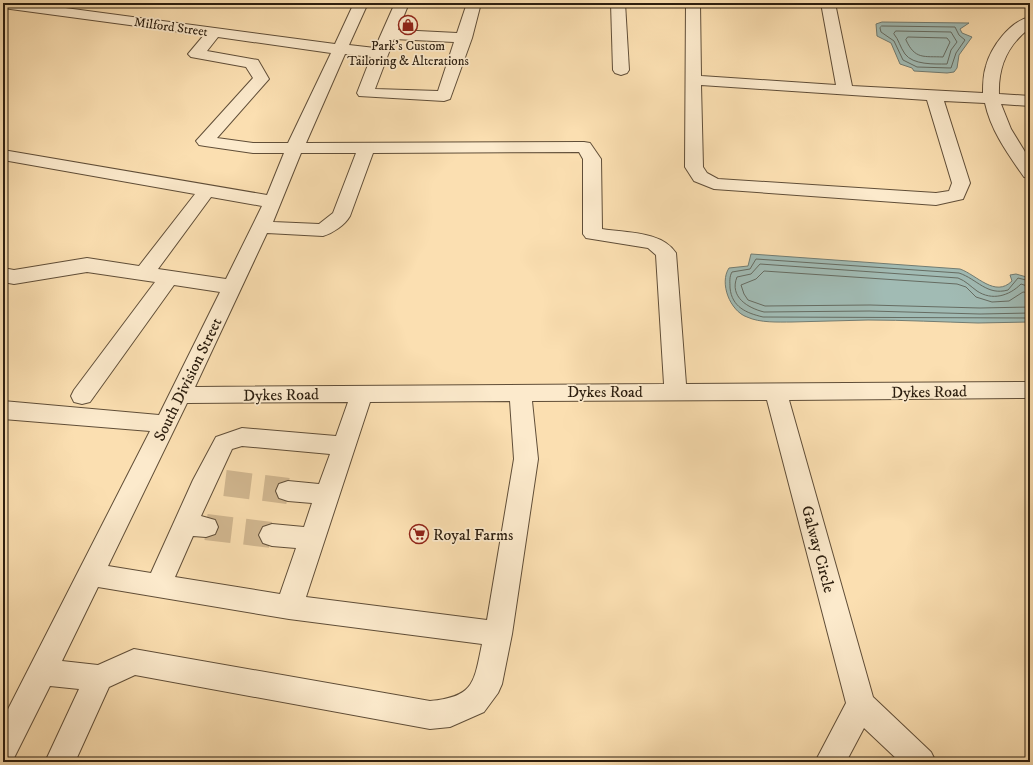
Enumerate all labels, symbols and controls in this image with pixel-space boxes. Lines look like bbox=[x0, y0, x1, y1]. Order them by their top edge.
street label: Milford Street bbox=[133, 14, 209, 40]
shop icon: Park's Custom Tailoring & Alterations bbox=[397, 14, 419, 36]
place label: Park's Custom Tailoring & Alterations bbox=[347, 38, 469, 69]
street label: South Division Street bbox=[149, 314, 226, 444]
street label: Dykes Road bbox=[891, 381, 967, 403]
street label: Dykes Road bbox=[567, 382, 643, 402]
street label: Dykes Road bbox=[243, 384, 319, 406]
street label: Galway Circle bbox=[797, 503, 839, 595]
supermarket icon: Royal Farms bbox=[408, 523, 430, 545]
place label: Royal Farms bbox=[433, 525, 513, 545]

